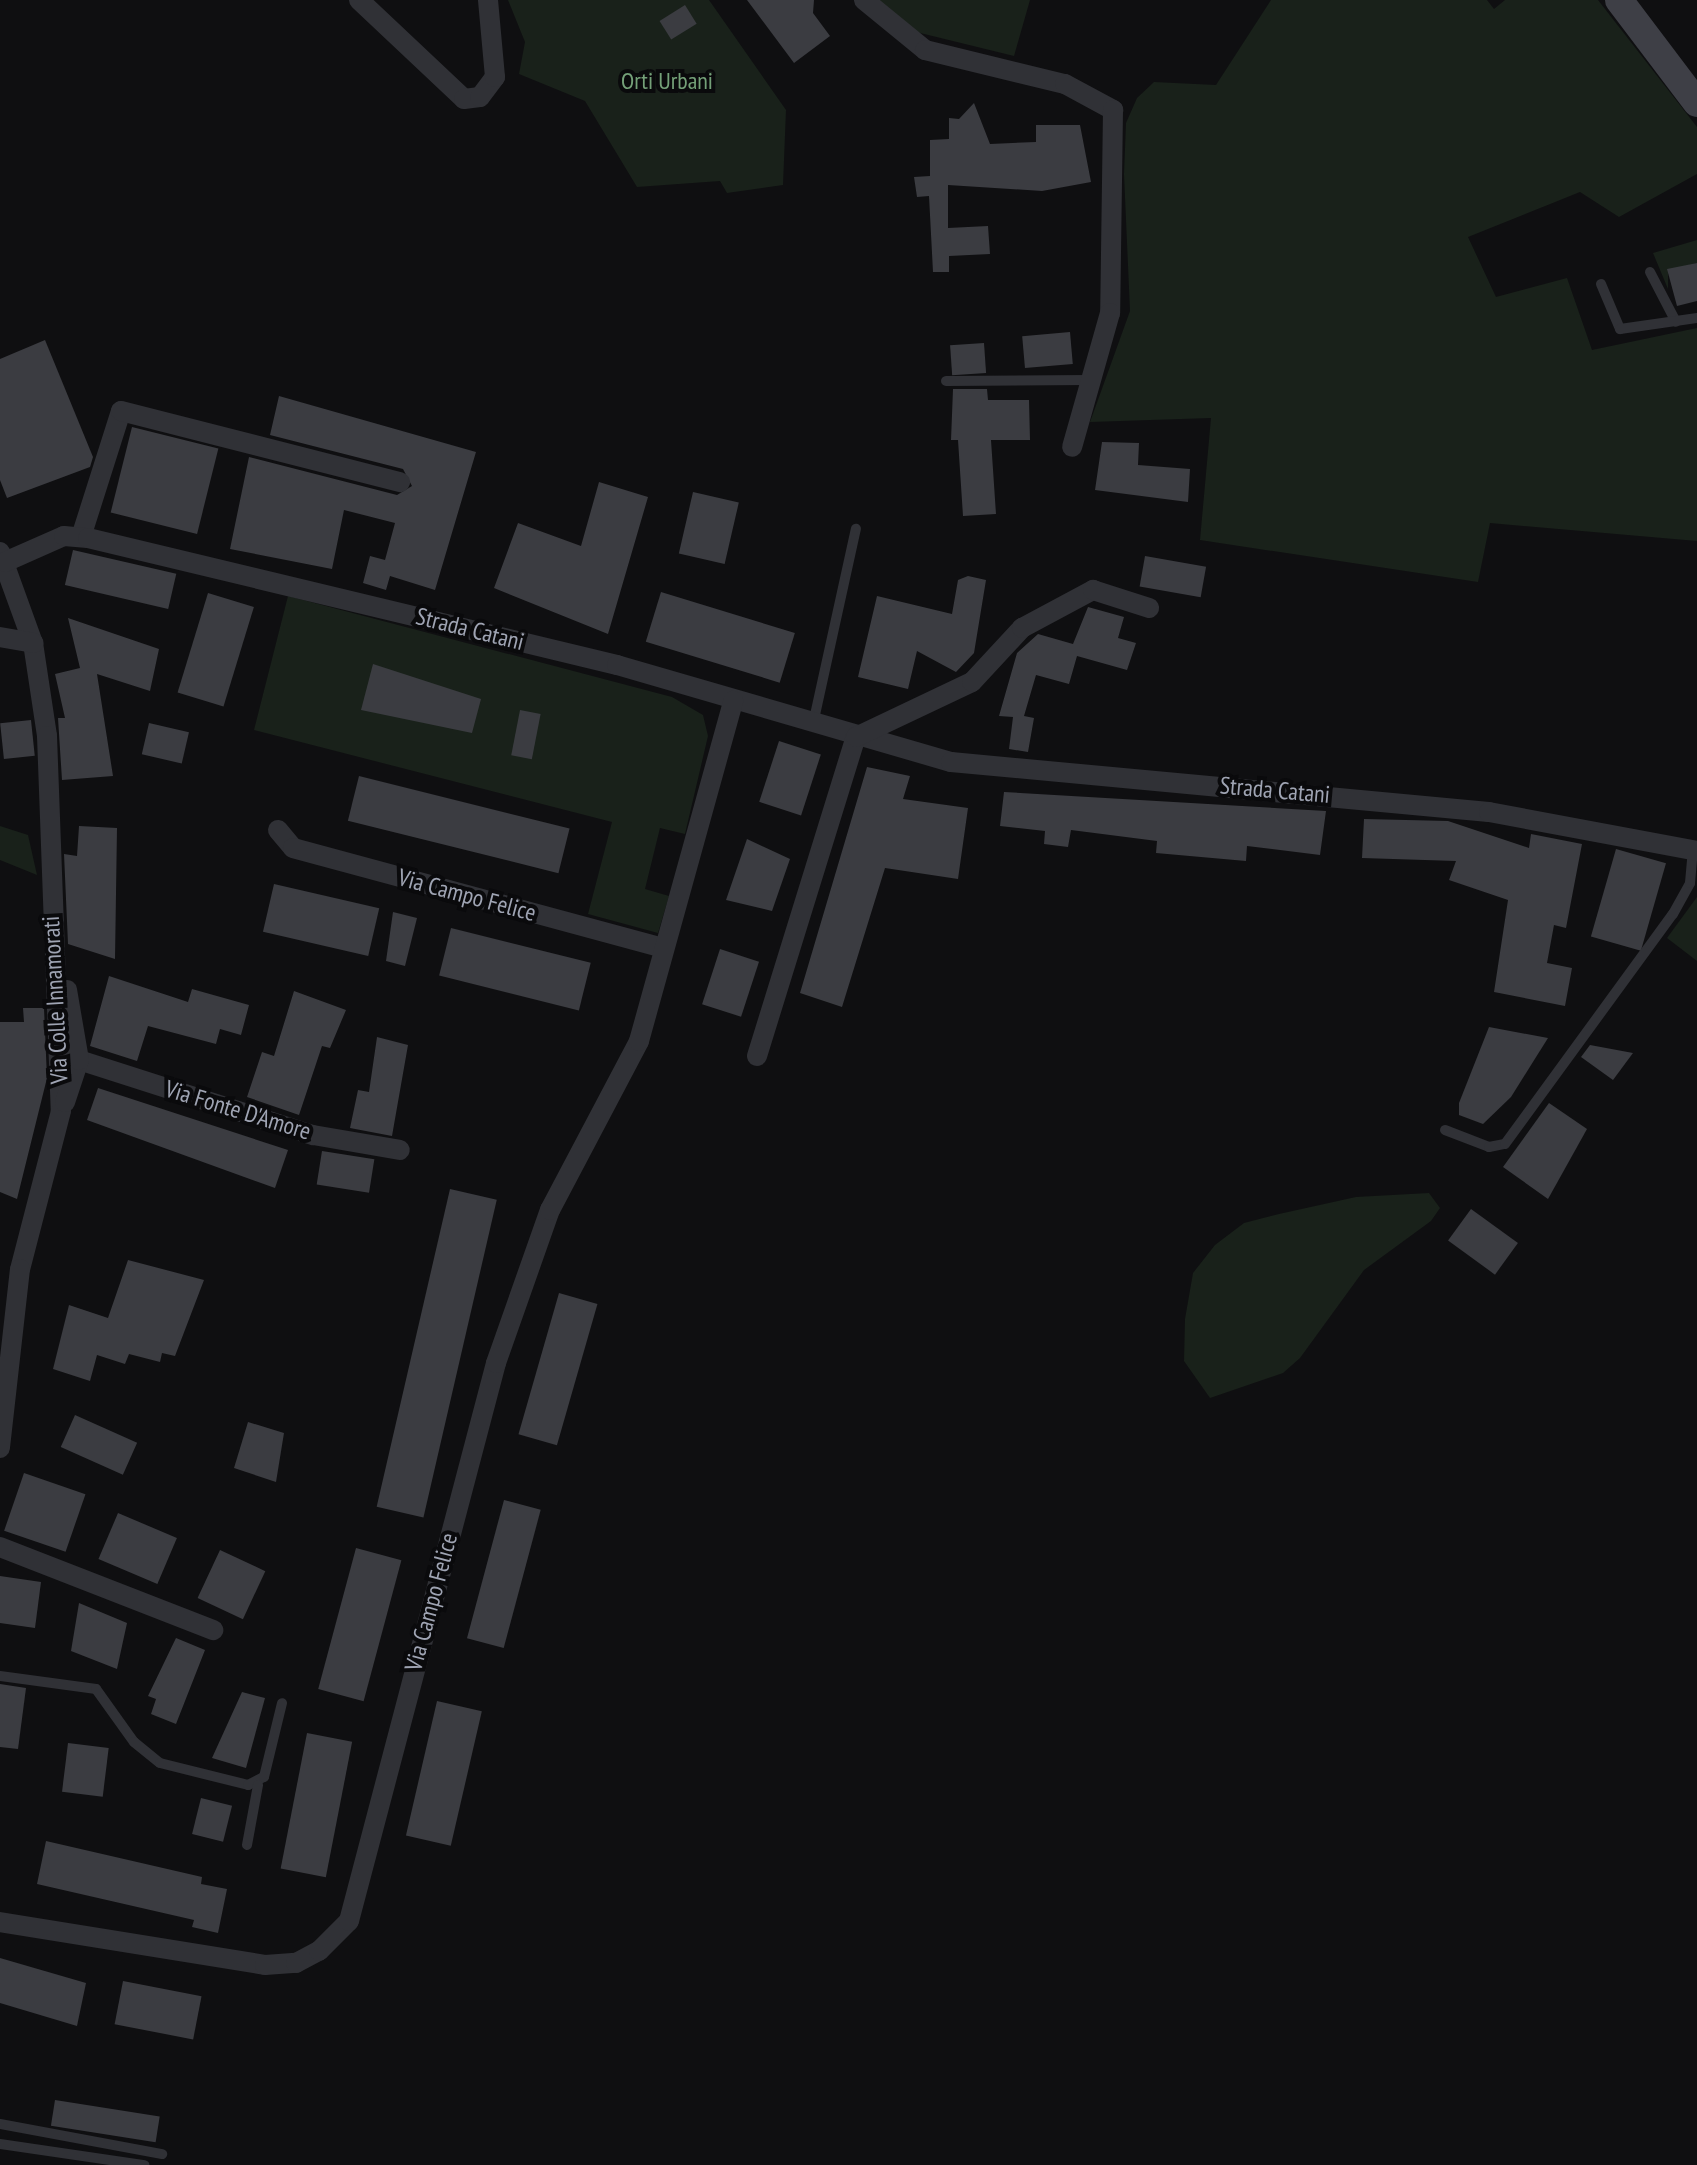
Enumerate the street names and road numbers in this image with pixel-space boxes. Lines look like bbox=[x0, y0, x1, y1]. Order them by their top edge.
street label: Strada Catani bbox=[413, 602, 527, 656]
street label: Strada Catani bbox=[1219, 771, 1331, 809]
street label: Via Campo Felice bbox=[395, 863, 539, 927]
street label: Via Colle Innamorati bbox=[36, 915, 74, 1085]
street label: Via Fonte D'Amore bbox=[162, 1074, 314, 1146]
street label: Via Campo Felice bbox=[399, 1530, 463, 1674]

